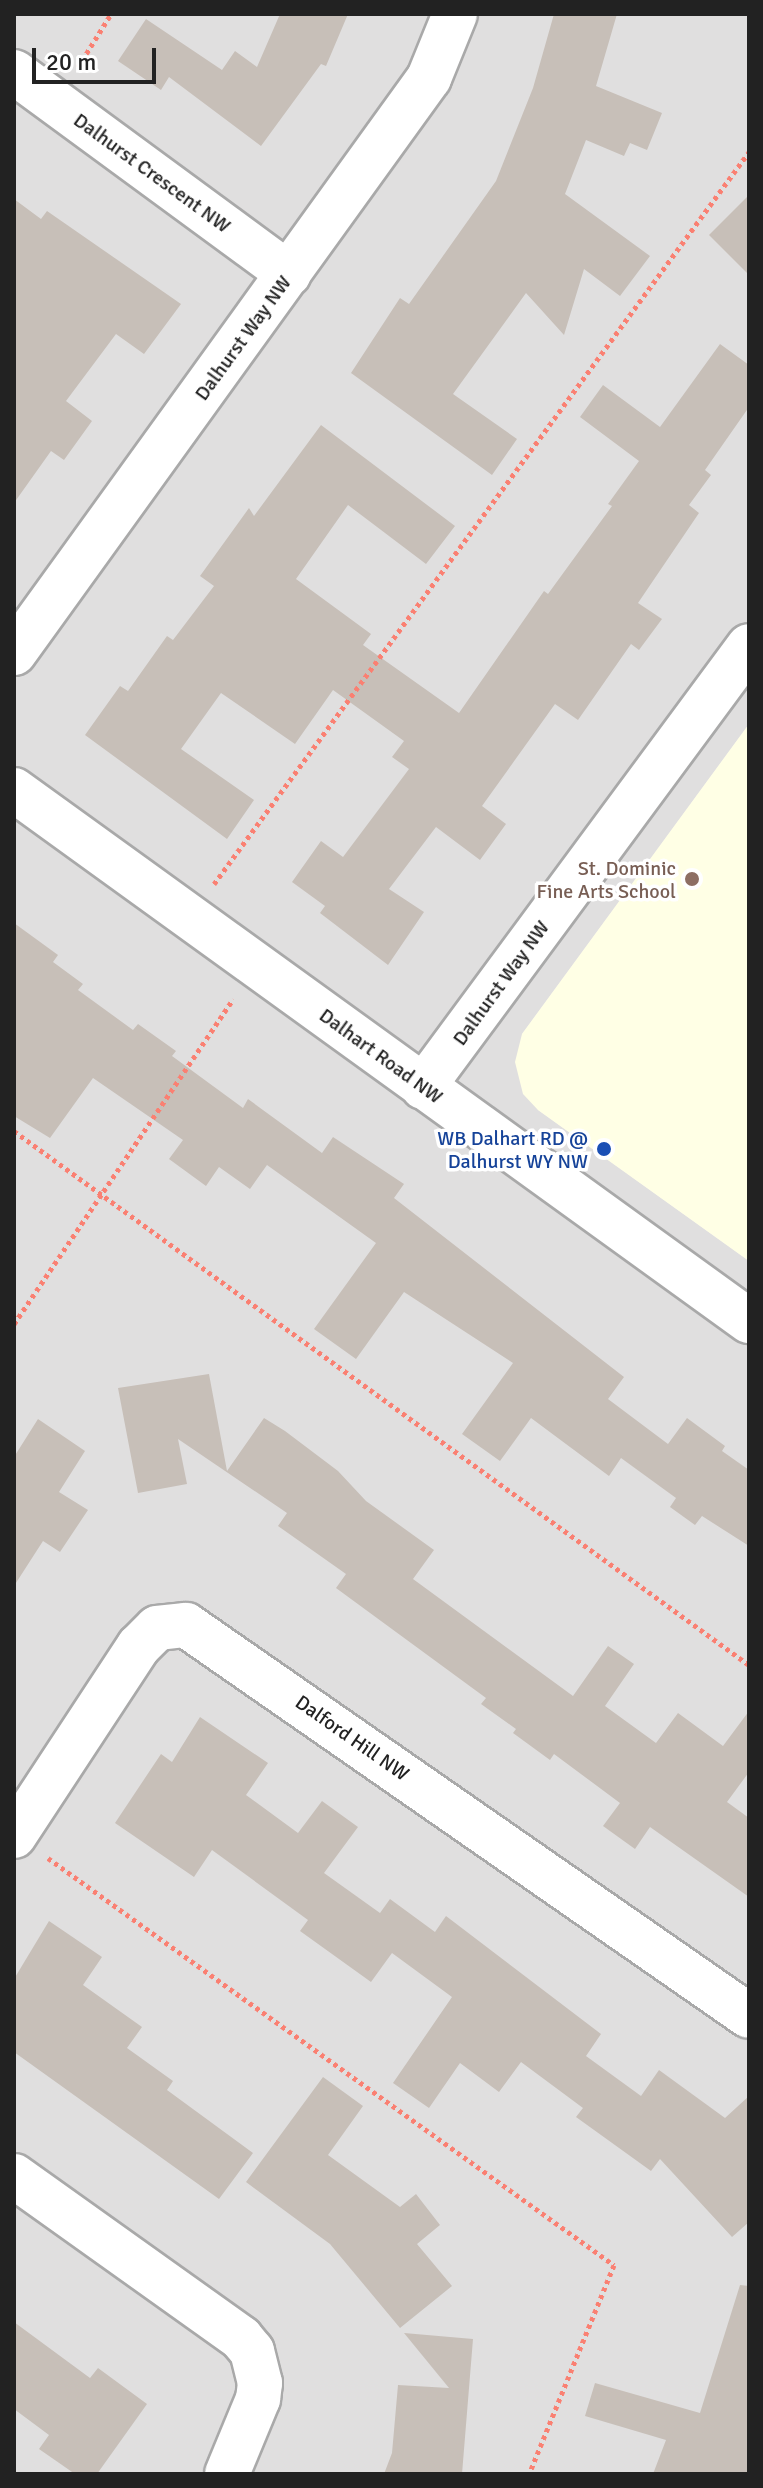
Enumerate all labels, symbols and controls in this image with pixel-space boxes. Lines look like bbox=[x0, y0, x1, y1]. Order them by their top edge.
scale bar bbox=[36, 32, 160, 82]
text: 20 m bbox=[46, 47, 96, 77]
street label: Dalhurst Crescent NW bbox=[69, 108, 235, 238]
street label: Dalhurst Way NW bbox=[190, 271, 296, 405]
place label: St. Dominic Fine Arts School bbox=[537, 856, 676, 903]
marker: St. Dominic Fine Arts School bbox=[683, 870, 701, 888]
street label: Dalhurst Way NW bbox=[448, 916, 554, 1050]
street label: Dalhart Road NW bbox=[315, 1003, 447, 1109]
place label: WB Dalhart RD @ Dalhurst WY NW bbox=[437, 1126, 588, 1173]
marker: WB Dalhart RD @ Dalhurst WY NW bbox=[595, 1140, 613, 1158]
street label: Dalford Hill NW bbox=[291, 1690, 413, 1786]

